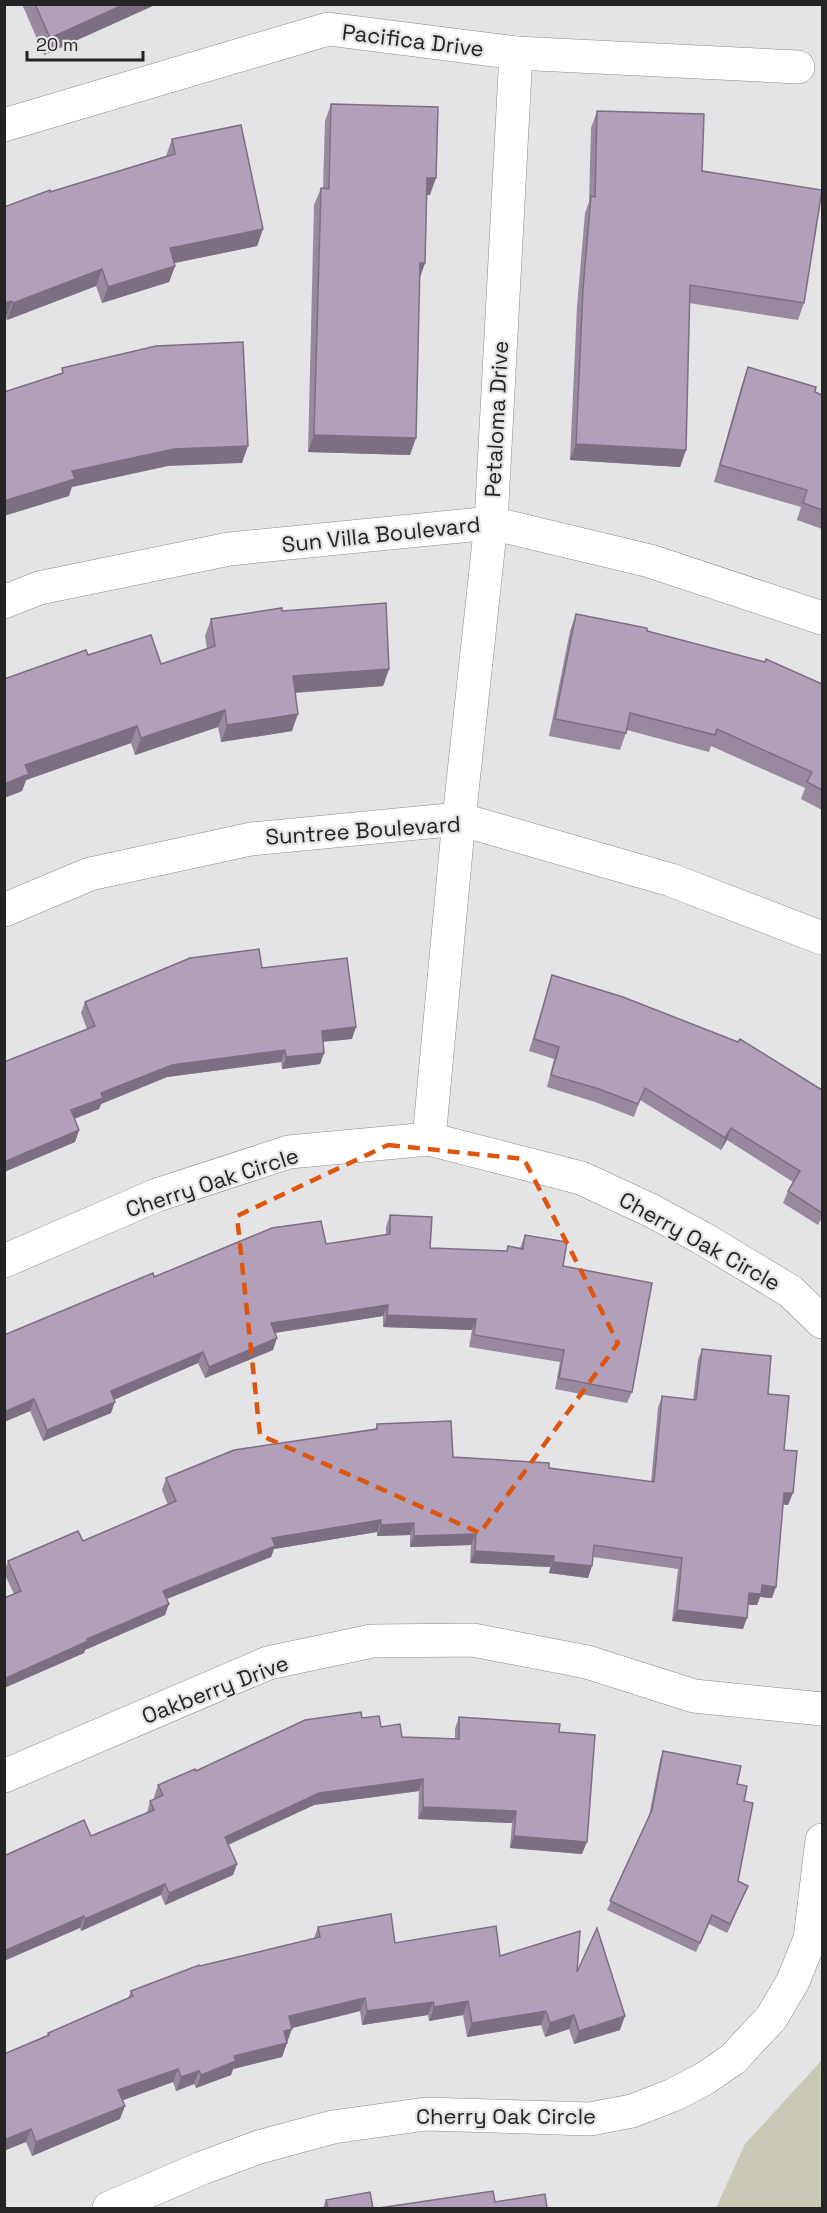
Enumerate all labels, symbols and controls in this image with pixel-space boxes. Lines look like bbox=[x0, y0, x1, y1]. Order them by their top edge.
street label: Pacifica Drive bbox=[341, 17, 485, 63]
scale bar bbox=[27, 24, 142, 62]
text: 20 m bbox=[36, 33, 79, 56]
street label: Petaloma Drive bbox=[478, 340, 514, 498]
street label: Sun Villa Boulevard bbox=[280, 510, 482, 558]
street label: Suntree Boulevard bbox=[264, 809, 462, 851]
street label: Cherry Oak Circle bbox=[122, 1141, 302, 1223]
street label: Cherry Oak Circle bbox=[614, 1185, 786, 1297]
street label: Oakberry Drive bbox=[138, 1648, 292, 1730]
street label: Cherry Oak Circle bbox=[416, 2102, 596, 2130]

